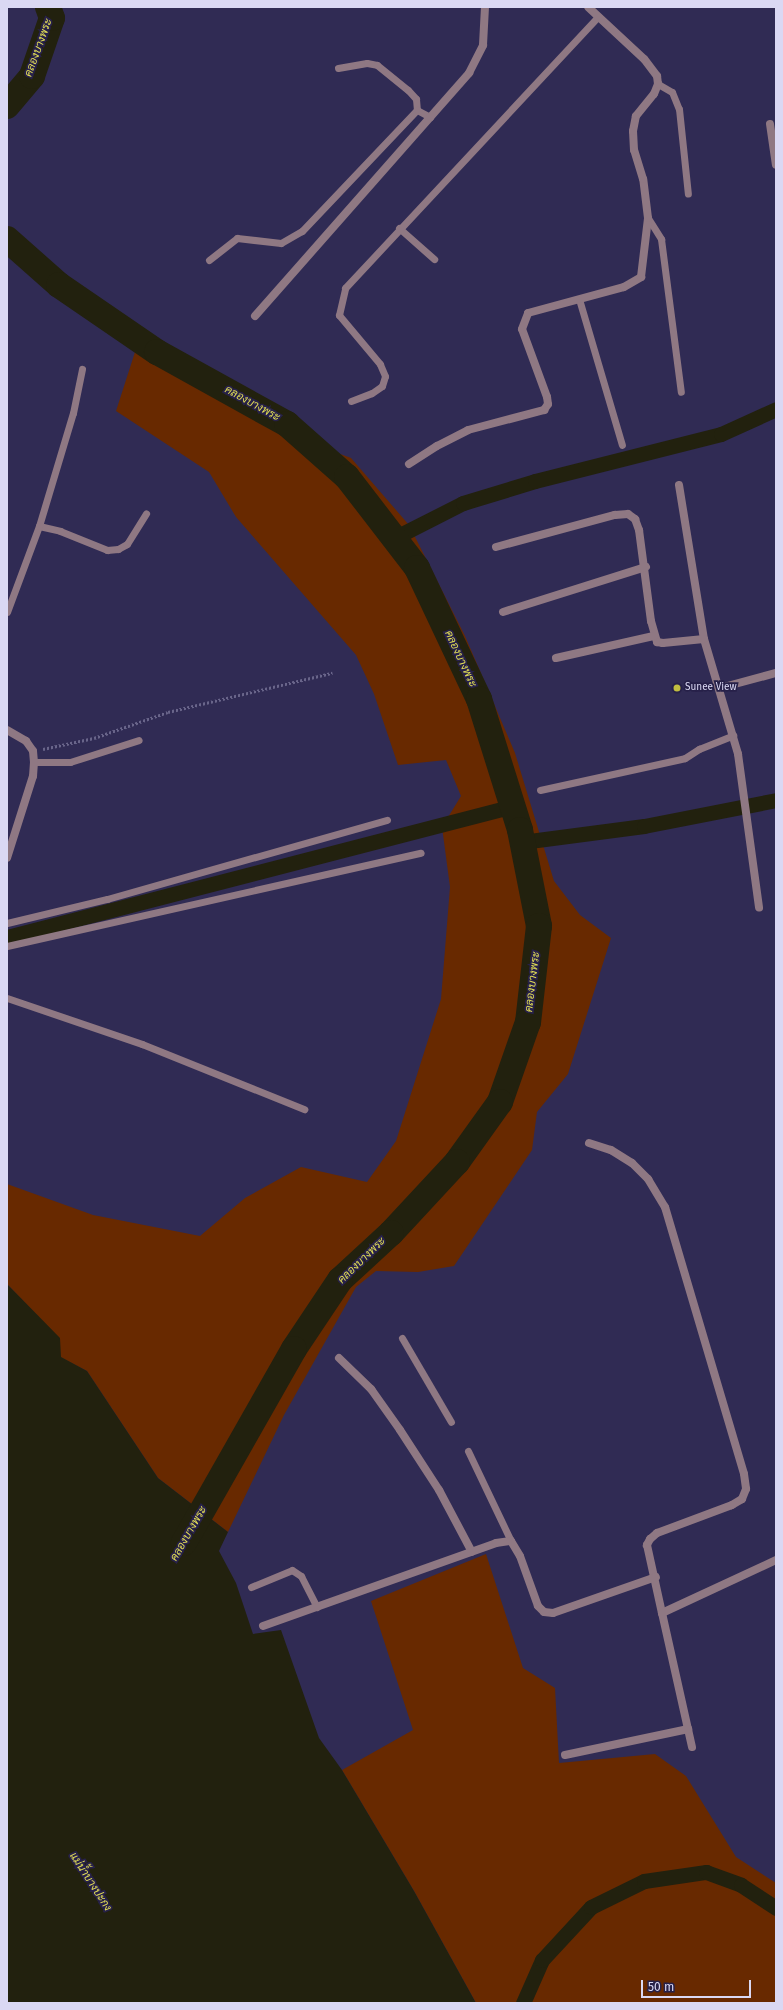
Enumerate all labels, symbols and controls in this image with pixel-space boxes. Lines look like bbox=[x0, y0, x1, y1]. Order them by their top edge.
water label: คลองบางพระ bbox=[22, 17, 56, 79]
water label: คลองบางพระ bbox=[222, 383, 282, 425]
water label: คลองบางพระ bbox=[441, 629, 479, 689]
place label: Sunee View bbox=[685, 682, 737, 694]
marker: Sunee View bbox=[672, 683, 682, 693]
water label: คลองบางพระ bbox=[523, 951, 543, 1013]
water label: คลองบางพระ bbox=[335, 1235, 389, 1287]
water label: คลองบางพระ bbox=[168, 1504, 210, 1564]
water label: แม่น้ำบางปะกง bbox=[66, 1850, 114, 1914]
scale bar bbox=[643, 1972, 753, 1998]
text: 50 m bbox=[648, 1980, 674, 1994]

